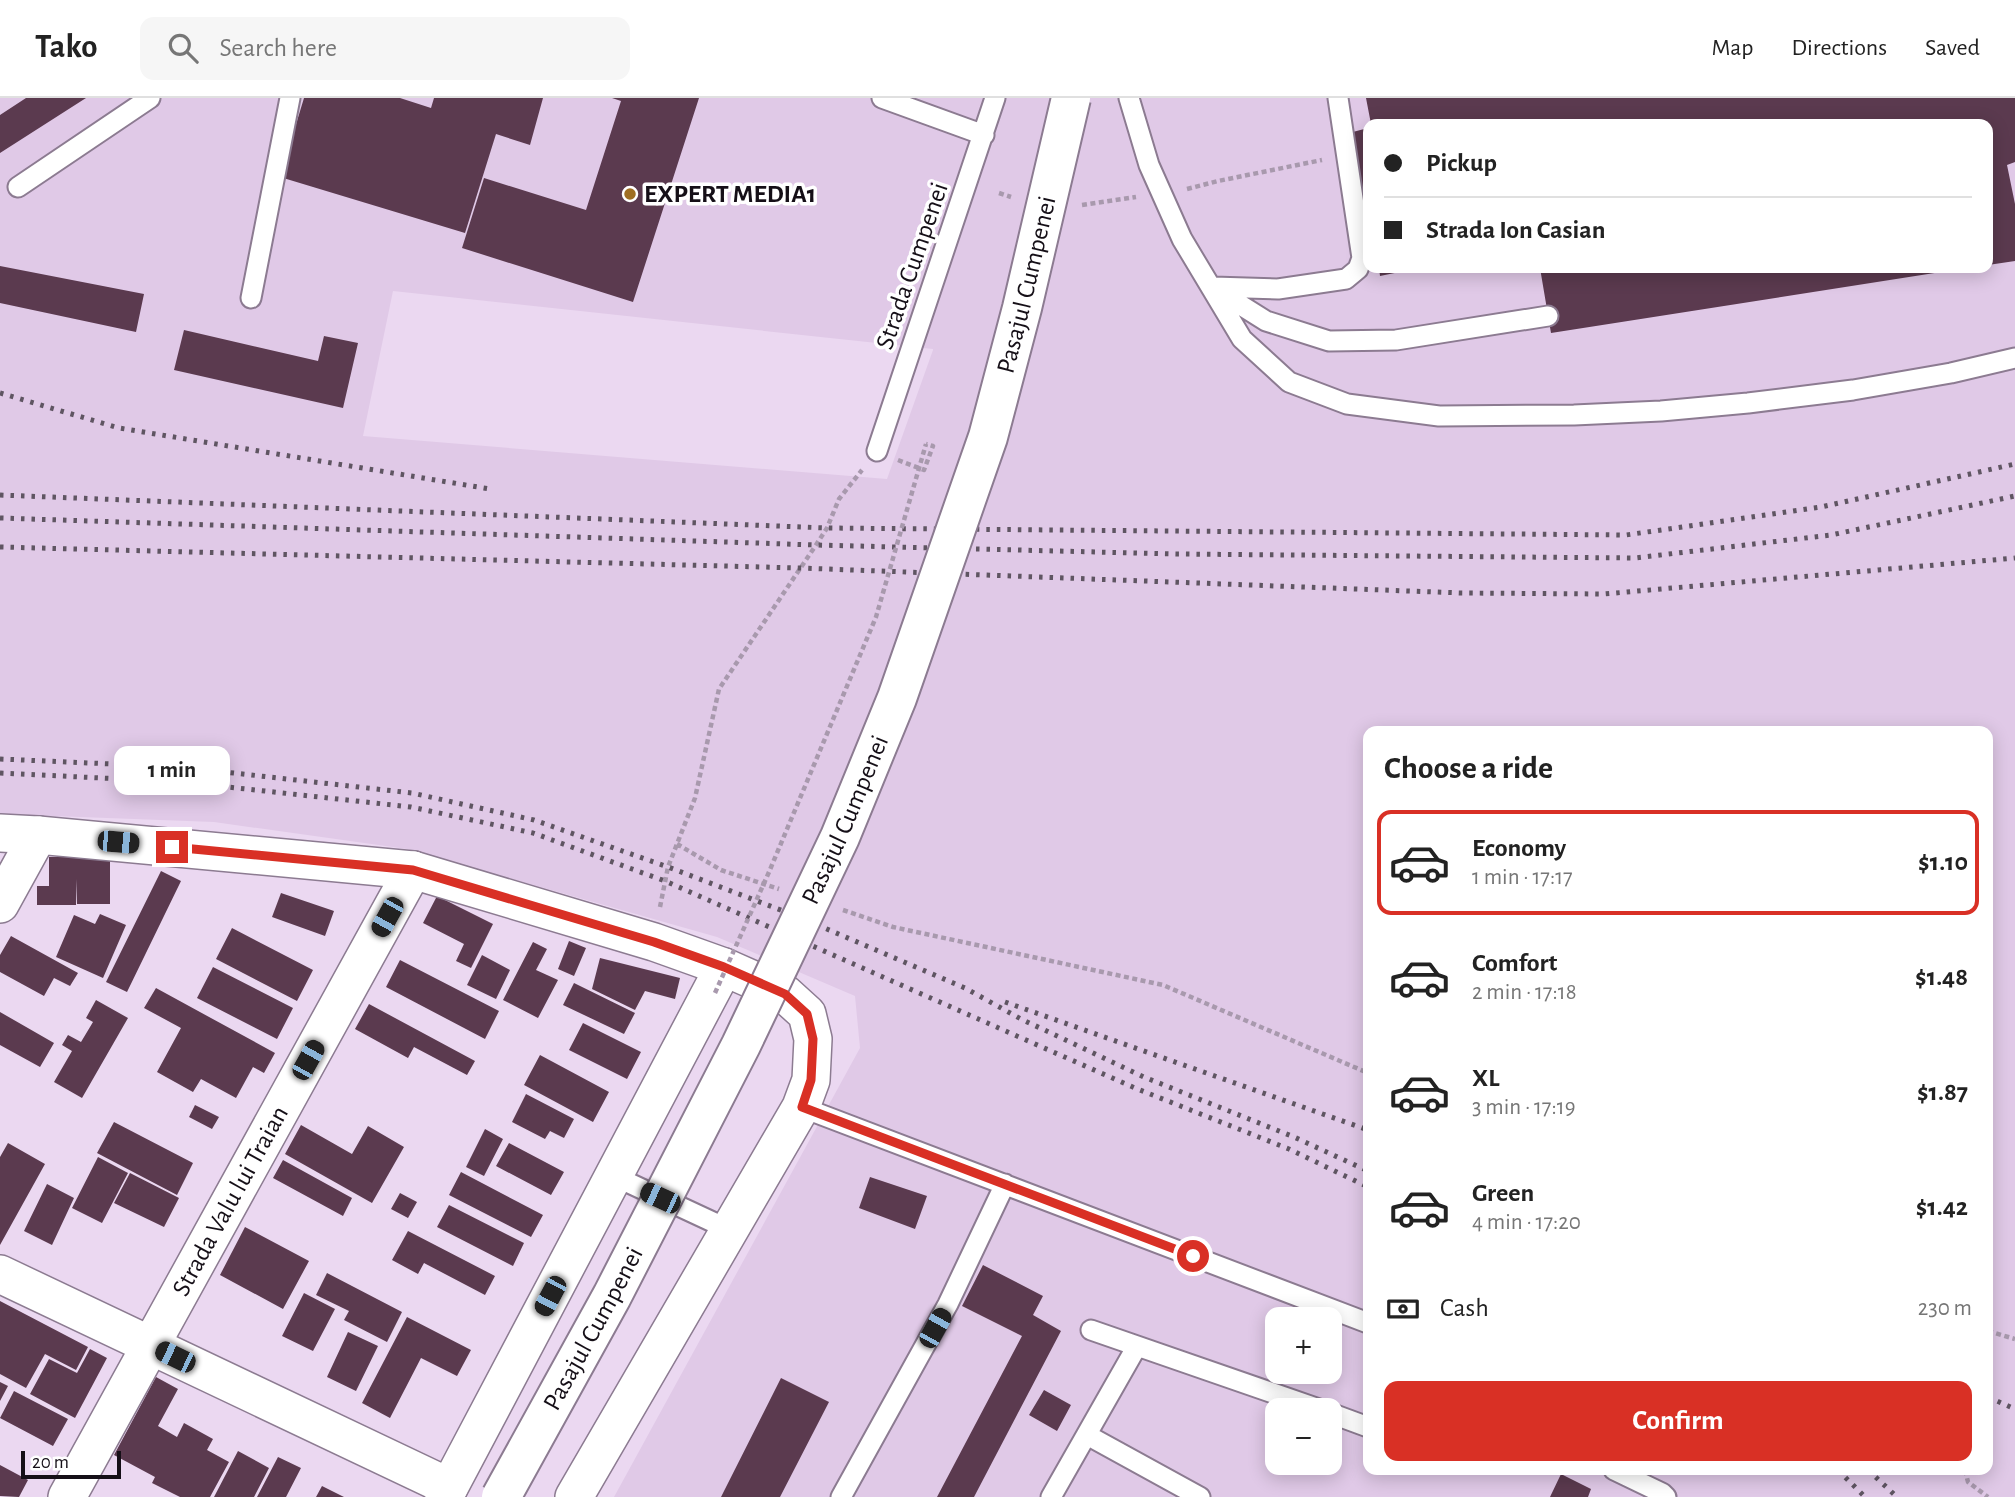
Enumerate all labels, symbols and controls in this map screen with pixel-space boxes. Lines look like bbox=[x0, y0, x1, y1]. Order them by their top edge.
search box bbox=[140, 17, 630, 80]
icon: search bbox=[164, 29, 202, 67]
text: Tako bbox=[35, 31, 98, 64]
text: Search here bbox=[220, 35, 337, 61]
text: Map bbox=[1711, 36, 1753, 60]
text: Directions bbox=[1791, 36, 1887, 60]
text: Saved bbox=[1925, 36, 1980, 60]
text: Pickup bbox=[1426, 150, 1497, 176]
street label: Strada Cumpenei bbox=[871, 179, 953, 353]
place label: EXPERT MEDIA1 bbox=[644, 181, 816, 207]
marker: EXPERT MEDIA1 bbox=[622, 186, 638, 202]
street label: Pasajul Cumpenei bbox=[992, 194, 1061, 376]
text: Strada Ion Casian bbox=[1426, 217, 1605, 243]
street label: Pasajul Cumpenei bbox=[797, 732, 893, 908]
callout: 1 min bbox=[114, 746, 230, 794]
text: Choose a ride bbox=[1384, 752, 1553, 784]
text: 1 min bbox=[148, 759, 196, 782]
car bbox=[97, 830, 140, 854]
route end bbox=[156, 831, 188, 863]
icon: car bbox=[1388, 831, 1451, 894]
text: Economy bbox=[1472, 835, 1566, 861]
text: $1.10 bbox=[1918, 849, 1968, 875]
text: 1 min · 17:17 bbox=[1472, 866, 1573, 889]
car bbox=[368, 894, 407, 940]
icon: car bbox=[1388, 946, 1451, 1009]
text: Comfort bbox=[1472, 950, 1557, 976]
text: $1.48 bbox=[1915, 964, 1968, 990]
text: 2 min · 17:18 bbox=[1472, 981, 1577, 1004]
car bbox=[289, 1037, 328, 1083]
icon: car bbox=[1388, 1061, 1451, 1124]
text: XL bbox=[1472, 1065, 1499, 1091]
text: $1.87 bbox=[1917, 1079, 1968, 1105]
text: 3 min · 17:19 bbox=[1472, 1096, 1575, 1119]
street label: Strada Valu lui Traian bbox=[168, 1102, 293, 1301]
icon: car bbox=[1388, 1176, 1451, 1239]
car bbox=[637, 1180, 684, 1216]
text: Green bbox=[1472, 1180, 1534, 1206]
text: $1.42 bbox=[1916, 1194, 1968, 1220]
text: 4 min · 17:20 bbox=[1472, 1211, 1581, 1234]
route start bbox=[1177, 1240, 1209, 1272]
street label: Pasajul Cumpenei bbox=[539, 1243, 648, 1415]
car bbox=[531, 1273, 570, 1319]
icon: cash bbox=[1384, 1290, 1422, 1328]
text: Cash bbox=[1440, 1295, 1489, 1321]
text: 230 m bbox=[1918, 1297, 1972, 1320]
car bbox=[916, 1305, 955, 1351]
map controls bbox=[1265, 1307, 1342, 1475]
button: + bbox=[1265, 1307, 1342, 1384]
car bbox=[152, 1338, 199, 1376]
button: Confirm bbox=[1384, 1381, 1972, 1461]
button: − bbox=[1265, 1398, 1342, 1475]
scale bar bbox=[21, 1448, 121, 1480]
text: 20 m bbox=[32, 1453, 69, 1472]

